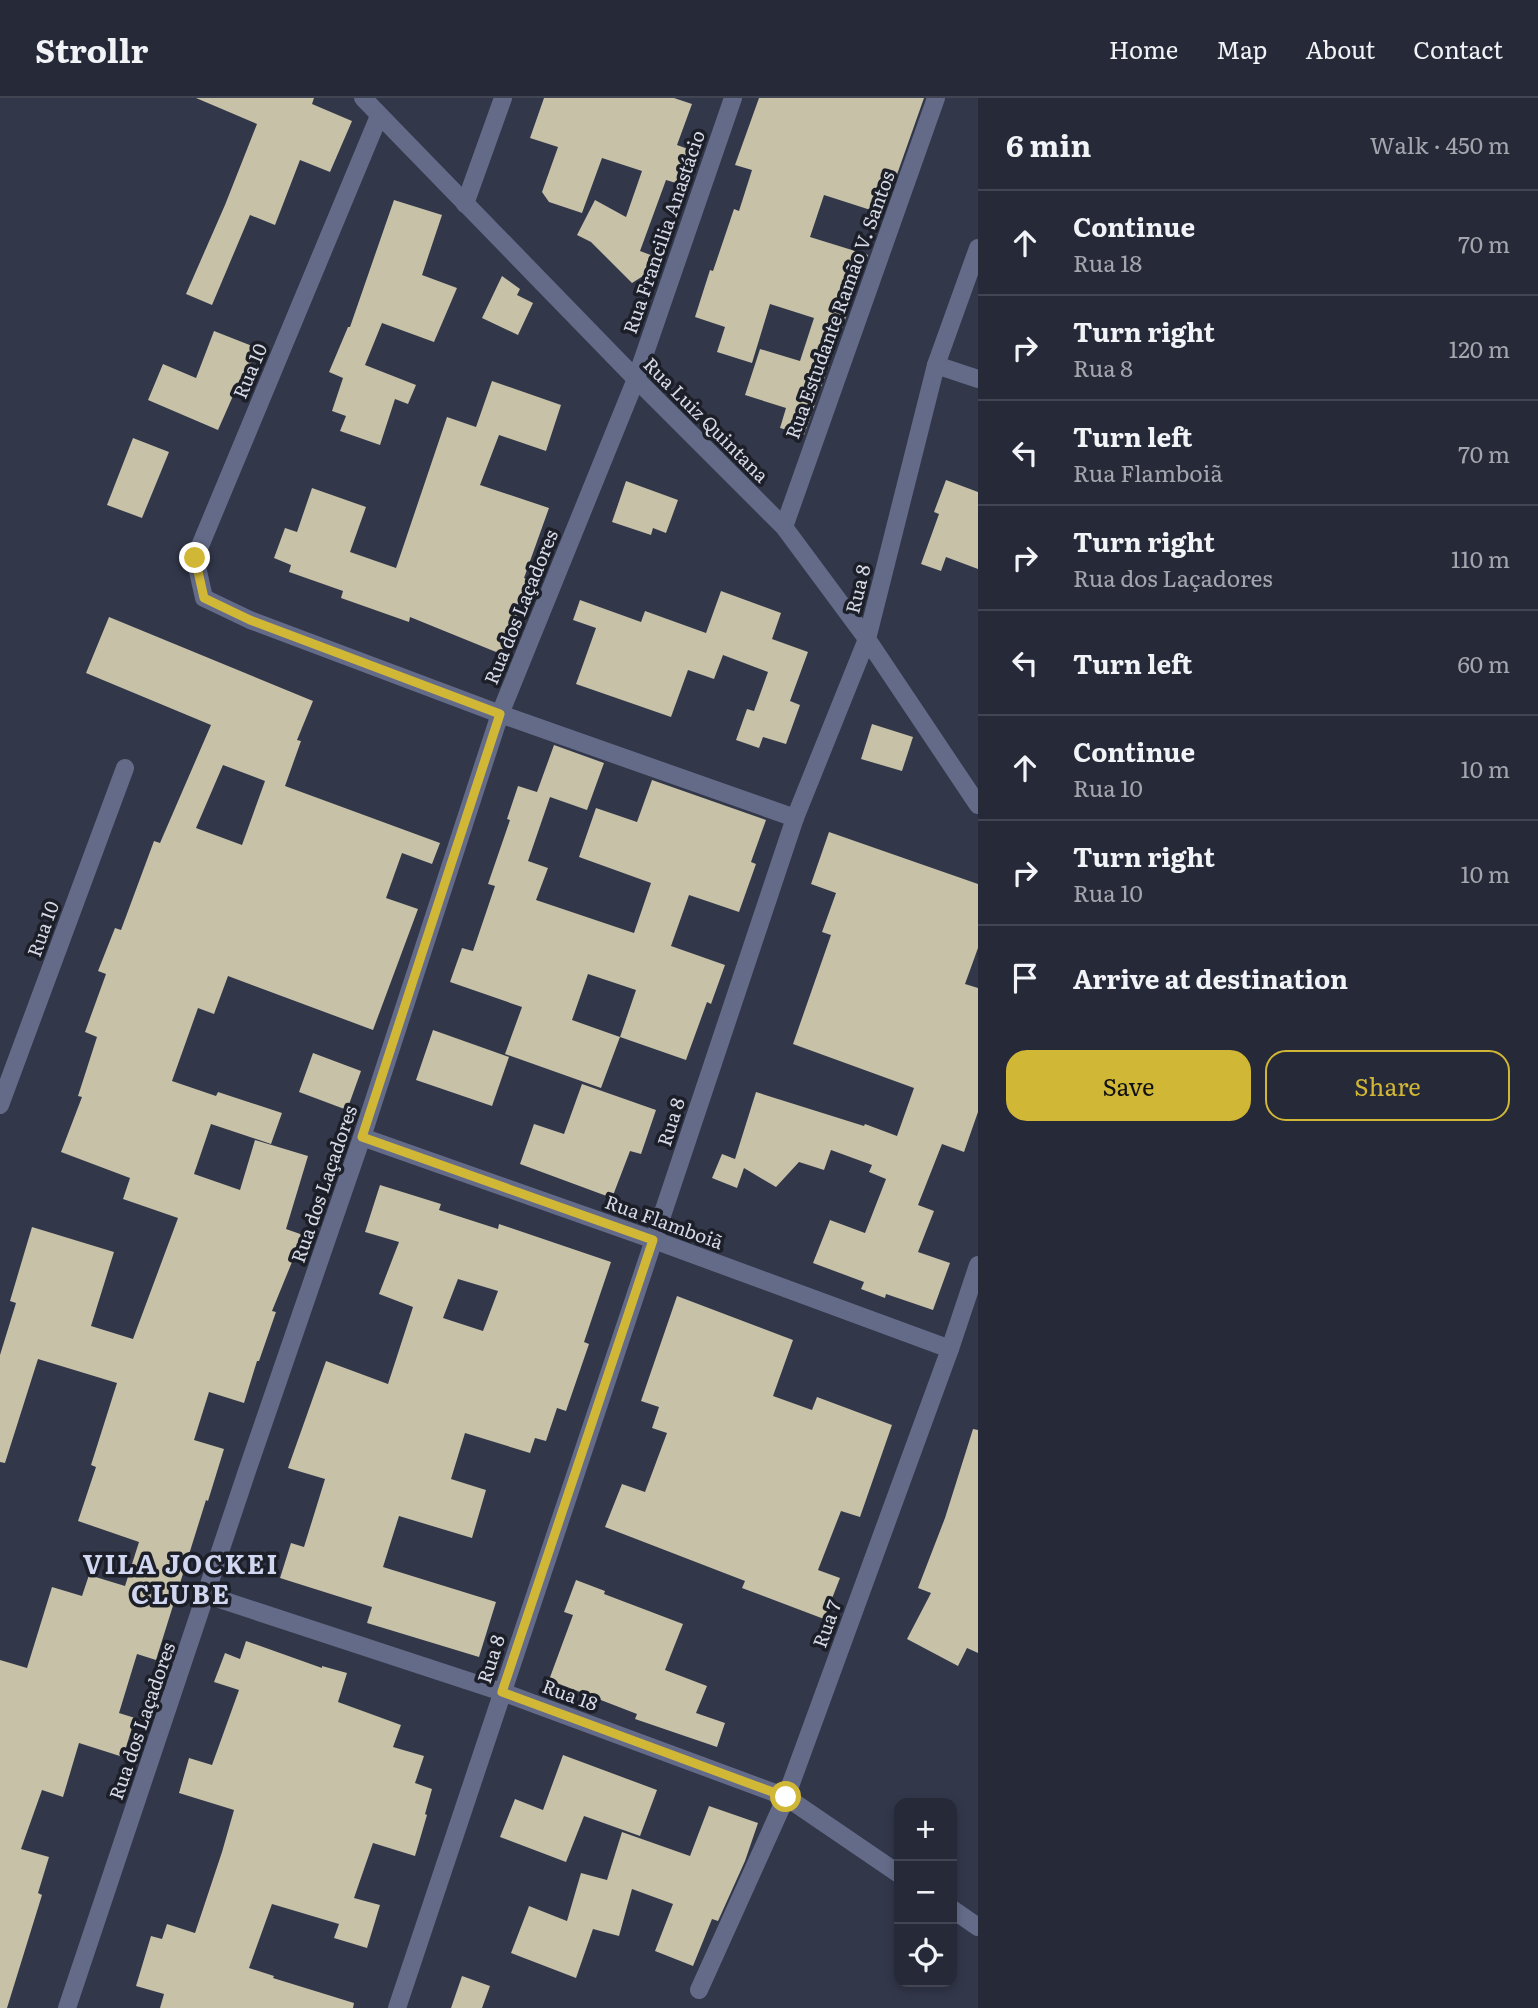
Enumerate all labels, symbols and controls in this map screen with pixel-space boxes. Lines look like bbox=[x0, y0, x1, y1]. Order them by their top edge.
text: Strollr bbox=[35, 24, 149, 73]
text: Home bbox=[1109, 31, 1178, 66]
text: Map bbox=[1216, 31, 1267, 66]
text: About bbox=[1305, 31, 1375, 66]
text: Contact bbox=[1413, 31, 1503, 66]
text: 6 min bbox=[1006, 122, 1091, 166]
street label: Rua Francilia Anastácio bbox=[615, 126, 711, 337]
text: Walk · 450 m bbox=[1370, 127, 1510, 161]
street label: Rua Estudante Ramão V. Santos bbox=[777, 166, 901, 443]
text: Continue bbox=[1073, 206, 1195, 245]
icon: ahead bbox=[1006, 224, 1044, 262]
text: 70 m bbox=[1458, 226, 1510, 260]
text: Rua 18 bbox=[1073, 245, 1142, 279]
text: Turn right bbox=[1073, 311, 1215, 350]
icon: right bbox=[1006, 329, 1044, 367]
text: 120 m bbox=[1449, 331, 1510, 365]
street label: Rua 10 bbox=[225, 339, 273, 403]
street label: Rua Luiz Quintana bbox=[638, 350, 776, 489]
text: Rua 8 bbox=[1073, 350, 1133, 384]
text: Turn left bbox=[1073, 416, 1192, 455]
icon: left bbox=[1006, 434, 1044, 472]
text: 70 m bbox=[1458, 436, 1510, 470]
text: Rua Flamboiã bbox=[1073, 455, 1223, 489]
text: Turn right bbox=[1073, 521, 1215, 560]
street label: Rua dos Laçadores bbox=[476, 525, 564, 688]
icon: right bbox=[1006, 539, 1044, 577]
text: 110 m bbox=[1451, 541, 1510, 575]
route end bbox=[179, 542, 210, 573]
text: Rua dos Laçadores bbox=[1073, 560, 1273, 594]
street label: Rua 8 bbox=[837, 561, 877, 616]
text: Turn left bbox=[1073, 643, 1192, 682]
icon: left bbox=[1006, 644, 1044, 682]
text: 60 m bbox=[1457, 646, 1510, 680]
text: Continue bbox=[1073, 731, 1195, 770]
icon: ahead bbox=[1006, 749, 1044, 787]
text: 10 m bbox=[1460, 751, 1510, 785]
text: Rua 10 bbox=[1073, 770, 1143, 804]
text: Turn right bbox=[1073, 836, 1215, 875]
icon: right bbox=[1006, 854, 1044, 892]
text: 10 m bbox=[1460, 856, 1510, 890]
text: Rua 10 bbox=[1073, 875, 1143, 909]
street label: Rua 10 bbox=[19, 897, 65, 961]
text: Arrive at destination bbox=[1073, 958, 1348, 997]
icon: arrive bbox=[1006, 959, 1044, 997]
button: Save bbox=[1006, 1050, 1251, 1121]
button: Share bbox=[1265, 1050, 1510, 1121]
street label: Rua 8 bbox=[649, 1094, 691, 1150]
street label: Rua dos Laçadores bbox=[283, 1101, 363, 1266]
street label: Rua Flamboiã bbox=[601, 1187, 728, 1256]
district label: VILA JOCKEI CLUBE bbox=[83, 1543, 279, 1612]
street label: Rua 7 bbox=[805, 1596, 848, 1651]
street label: Rua 8 bbox=[469, 1631, 511, 1687]
street label: Rua dos Laçadores bbox=[101, 1638, 181, 1803]
street label: Rua 18 bbox=[539, 1671, 602, 1717]
route start bbox=[770, 1781, 801, 1812]
map controls bbox=[894, 1798, 957, 1987]
button: + bbox=[894, 1798, 957, 1861]
button: − bbox=[894, 1861, 957, 1924]
button: locate bbox=[894, 1924, 957, 1987]

